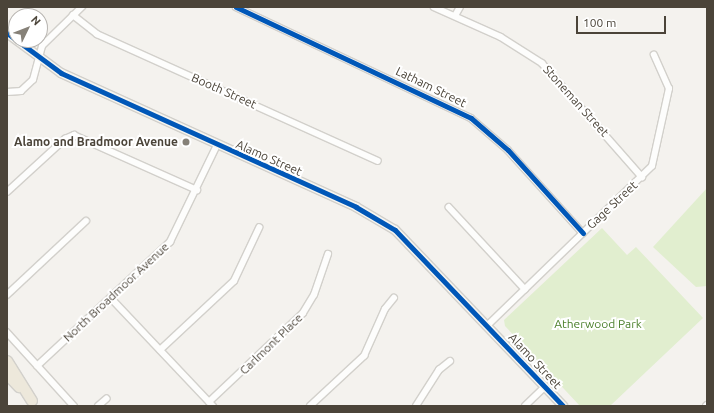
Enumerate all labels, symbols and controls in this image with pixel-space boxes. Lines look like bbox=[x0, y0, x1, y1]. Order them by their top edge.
north arrow bbox=[8, 8, 48, 48]
scale bar bbox=[578, 8, 668, 34]
text: N bbox=[29, 13, 43, 28]
text: 100 m bbox=[583, 16, 616, 29]
street label: Stoneman Street bbox=[540, 62, 612, 140]
street label: Latham Street bbox=[393, 64, 469, 110]
street label: Booth Street bbox=[189, 70, 259, 112]
place label: Alamo and Bradmoor Avenue bbox=[14, 135, 178, 149]
marker: Alamo and Bradmoor Avenue bbox=[181, 137, 191, 147]
street label: Alamo Street bbox=[234, 137, 304, 179]
street label: Gage Street bbox=[584, 178, 640, 232]
street label: North Broadmoor Avenue bbox=[60, 239, 172, 345]
street label: Carlmont Place bbox=[237, 310, 305, 378]
park label: Atherwood Park bbox=[554, 317, 642, 331]
street label: Alamo Street bbox=[506, 330, 564, 392]

